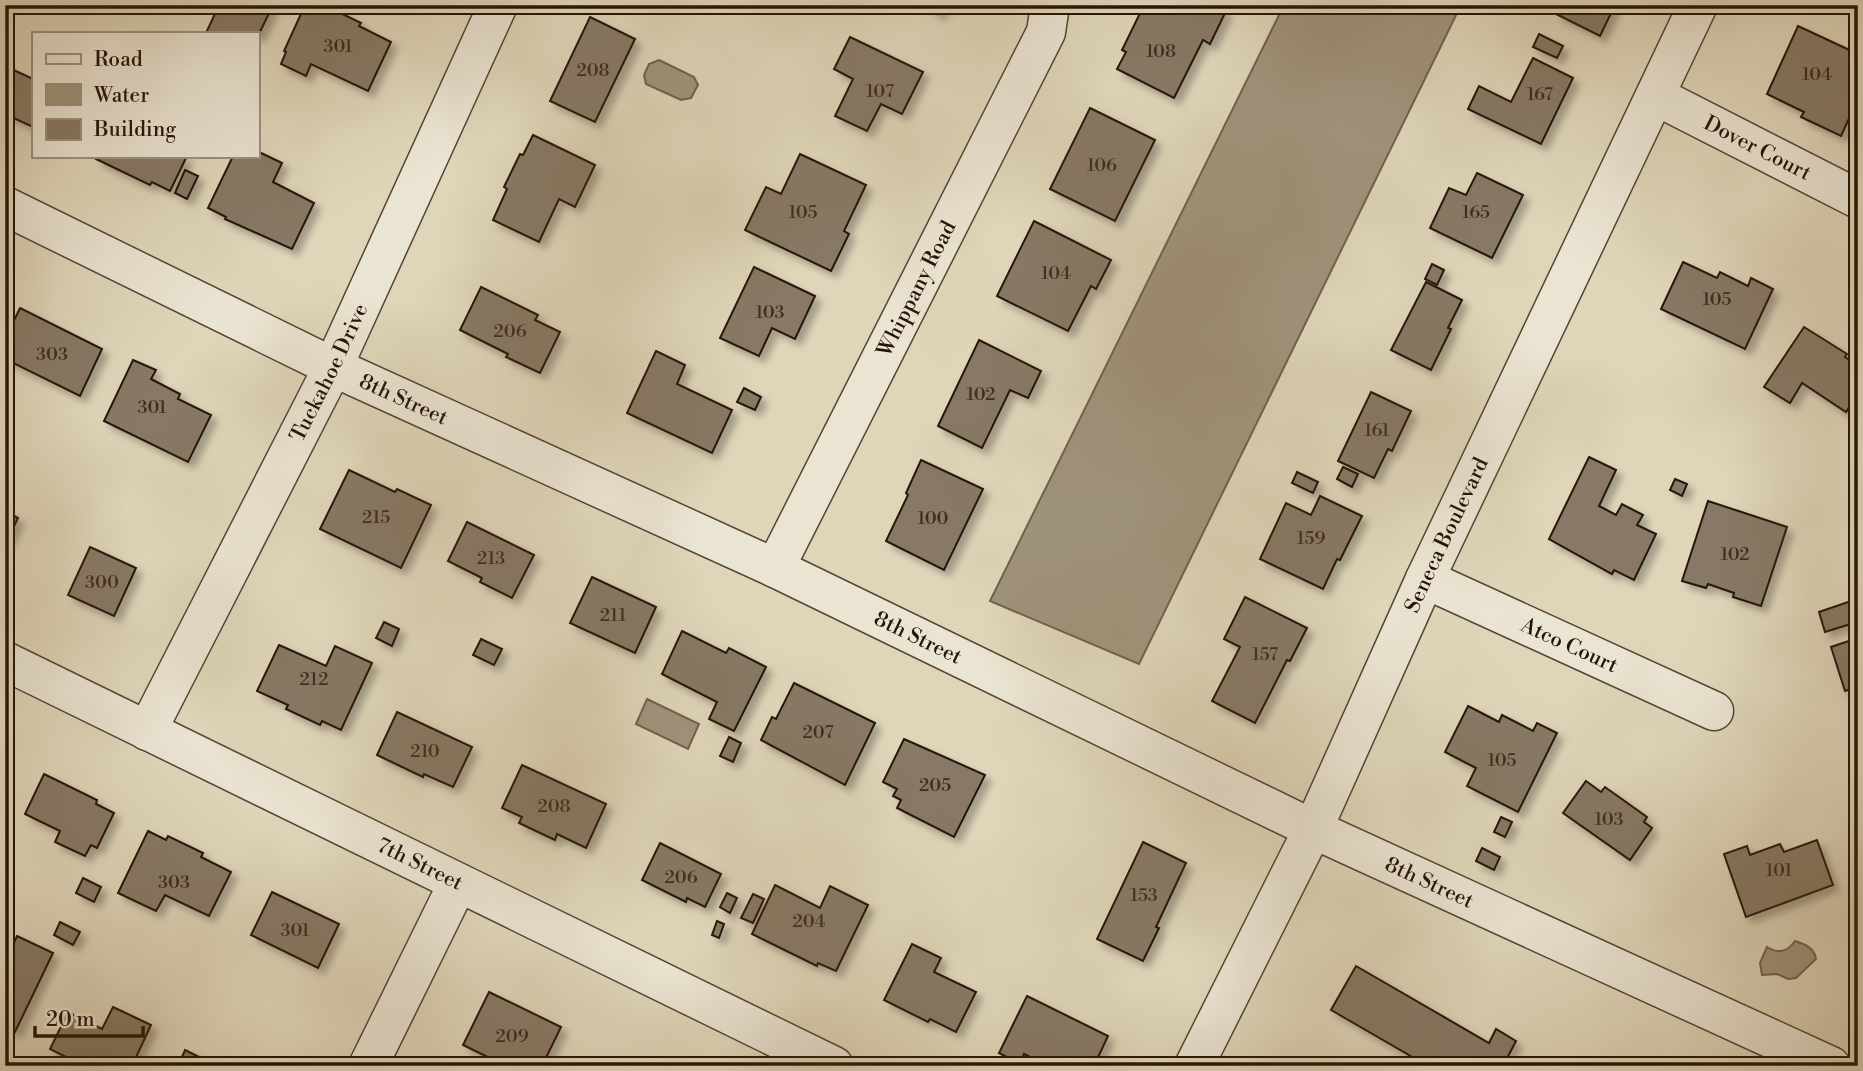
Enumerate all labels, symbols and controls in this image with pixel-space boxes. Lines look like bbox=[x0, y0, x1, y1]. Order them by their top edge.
legend bbox=[32, 32, 259, 158]
house number: 301 bbox=[323, 35, 353, 58]
house number: 108 bbox=[1146, 40, 1176, 63]
text: Road bbox=[94, 47, 143, 73]
house number: 208 bbox=[576, 59, 610, 82]
house number: 104 bbox=[1802, 63, 1832, 86]
house number: 107 bbox=[866, 80, 894, 103]
text: Water bbox=[93, 83, 149, 109]
house number: 167 bbox=[1527, 83, 1553, 106]
street label: Dover Court bbox=[1699, 110, 1816, 187]
text: Building bbox=[93, 117, 176, 143]
house number: 106 bbox=[1087, 154, 1117, 177]
house number: 105 bbox=[788, 201, 818, 224]
house number: 165 bbox=[1462, 201, 1490, 224]
street label: Whippany Road bbox=[871, 217, 962, 362]
house number: 104 bbox=[1041, 262, 1071, 285]
house number: 105 bbox=[1702, 288, 1732, 311]
street label: Tuckahoe Drive bbox=[285, 300, 374, 446]
house number: 103 bbox=[755, 301, 785, 324]
house number: 206 bbox=[493, 320, 527, 343]
house number: 303 bbox=[36, 343, 68, 366]
street label: 8th Street bbox=[355, 369, 452, 432]
house number: 102 bbox=[966, 383, 996, 406]
house number: 301 bbox=[137, 396, 167, 419]
house number: 161 bbox=[1364, 419, 1390, 442]
street label: Seneca Boulevard bbox=[1400, 454, 1495, 617]
house number: 215 bbox=[362, 506, 390, 529]
house number: 100 bbox=[917, 507, 949, 530]
house number: 159 bbox=[1297, 527, 1325, 550]
house number: 102 bbox=[1720, 543, 1750, 566]
house number: 213 bbox=[477, 547, 505, 570]
house number: 300 bbox=[85, 571, 119, 594]
house number: 211 bbox=[600, 604, 627, 627]
street label: 8th Street bbox=[869, 606, 966, 671]
street label: Atco Court bbox=[1516, 612, 1622, 680]
house number: 157 bbox=[1252, 643, 1278, 666]
house number: 212 bbox=[300, 668, 328, 691]
house number: 207 bbox=[802, 721, 834, 744]
house number: 210 bbox=[410, 740, 440, 763]
house number: 105 bbox=[1487, 749, 1517, 772]
house number: 205 bbox=[919, 774, 951, 797]
house number: 208 bbox=[537, 795, 571, 818]
house number: 103 bbox=[1594, 808, 1624, 831]
street label: 7th Street bbox=[373, 833, 467, 897]
street label: 8th Street bbox=[1381, 852, 1478, 915]
house number: 101 bbox=[1766, 859, 1792, 882]
house number: 206 bbox=[664, 866, 698, 889]
house number: 303 bbox=[158, 871, 190, 894]
house number: 153 bbox=[1130, 884, 1158, 907]
house number: 204 bbox=[793, 910, 826, 933]
house number: 301 bbox=[280, 919, 310, 942]
scale bar bbox=[35, 994, 144, 1038]
text: 20 m bbox=[46, 1007, 95, 1033]
house number: 209 bbox=[495, 1025, 529, 1048]

